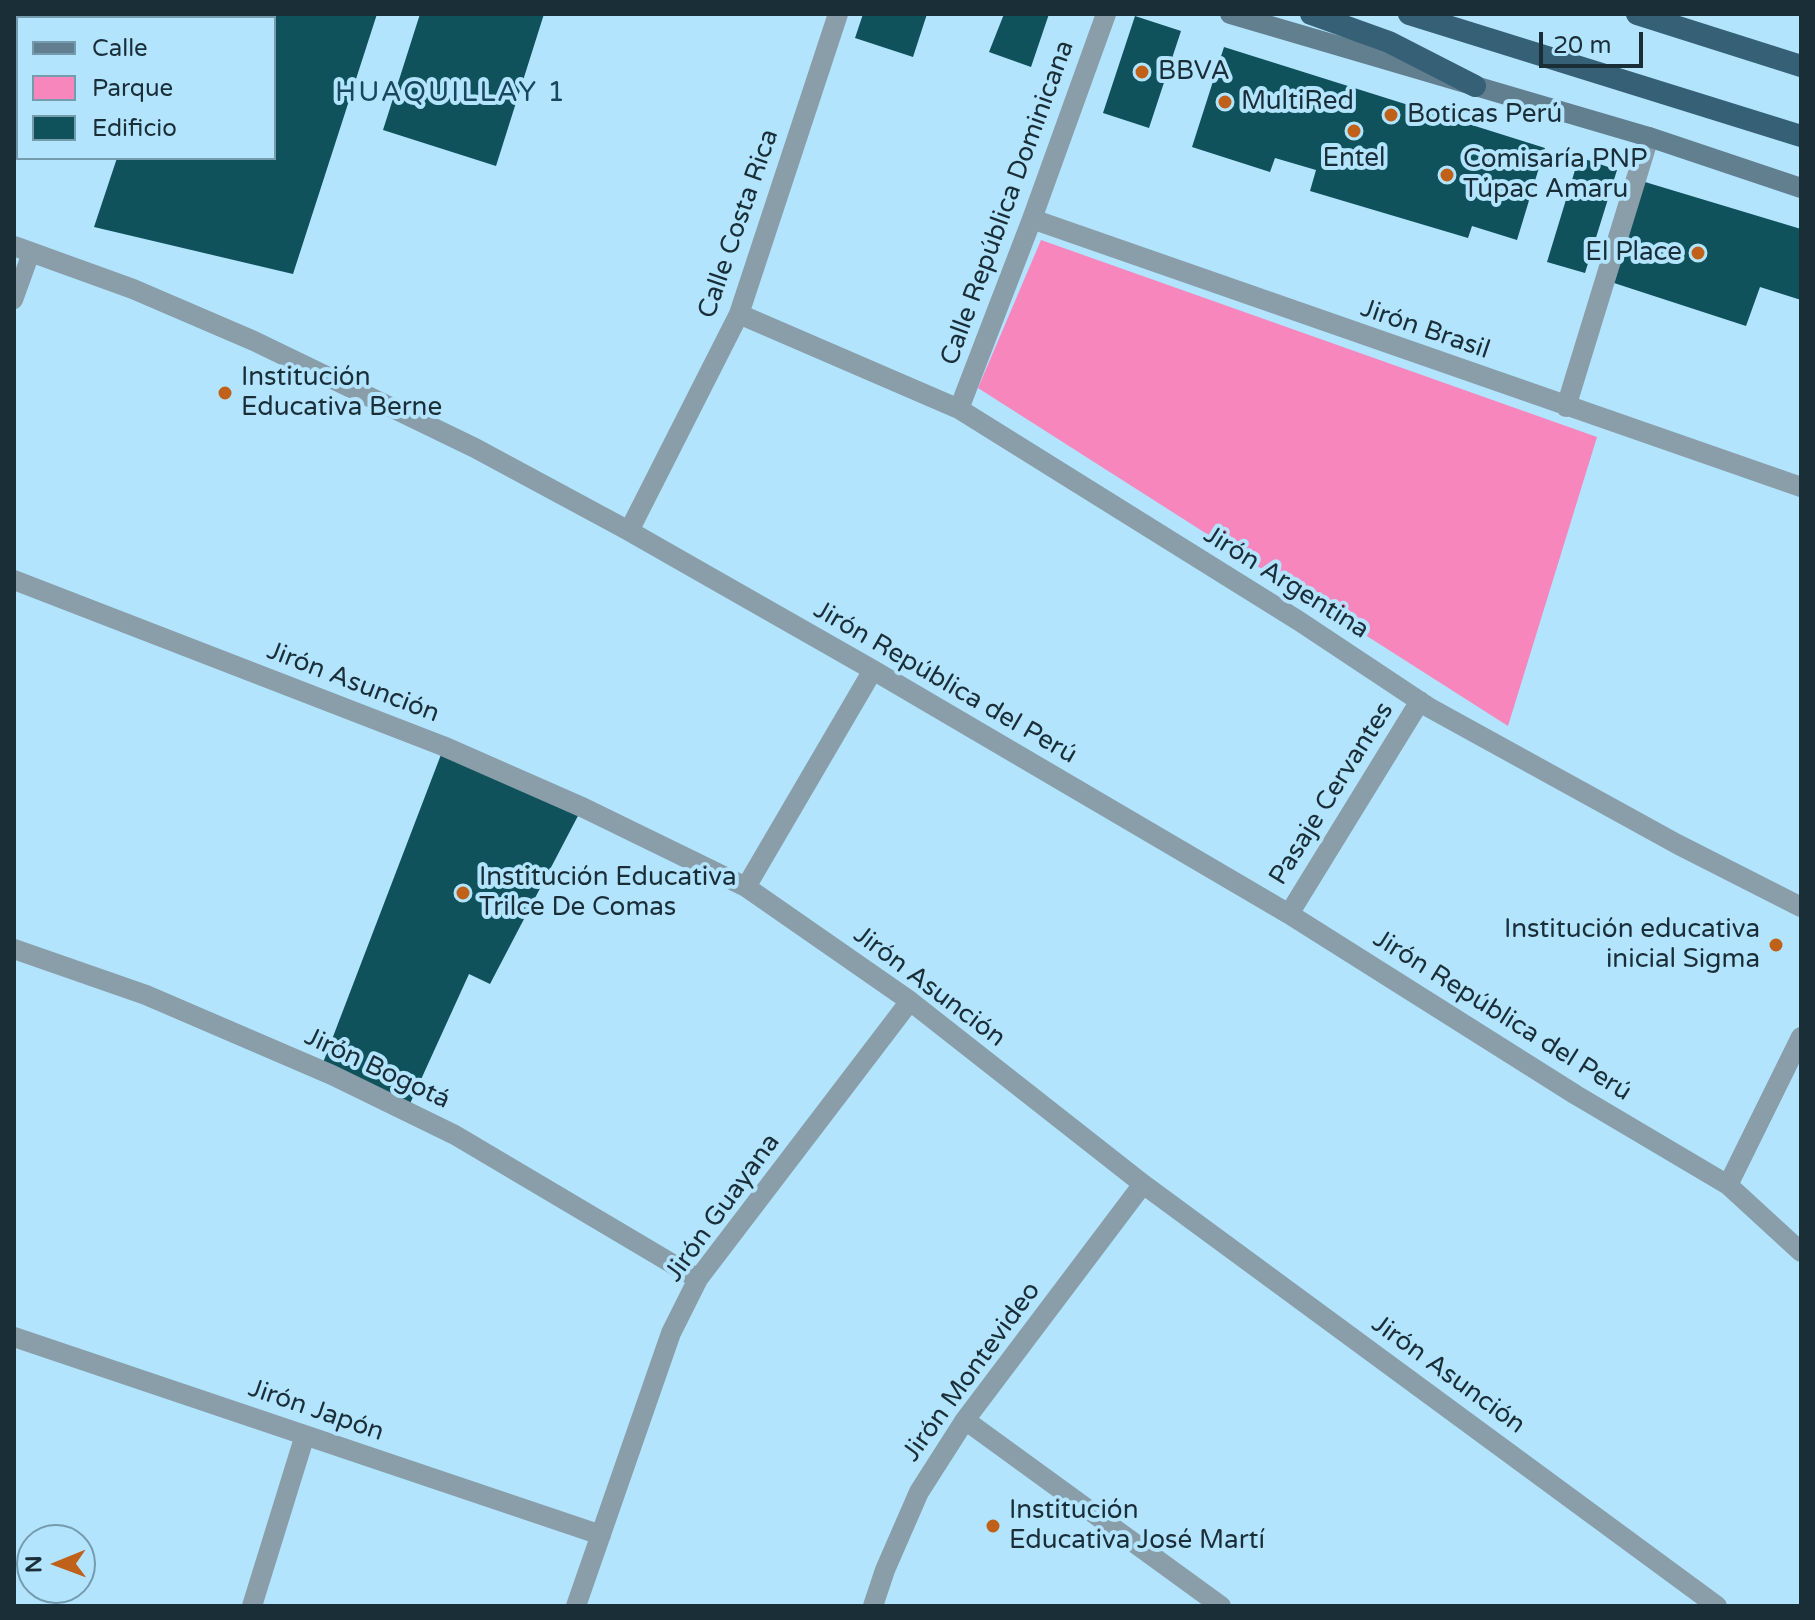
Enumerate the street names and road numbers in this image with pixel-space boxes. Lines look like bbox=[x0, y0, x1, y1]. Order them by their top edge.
street label: Calle República Dominicana bbox=[935, 36, 1081, 370]
street label: Calle Costa Rica bbox=[692, 125, 786, 323]
street label: Jirón Brasil bbox=[1356, 293, 1494, 367]
street label: Jirón Argentina bbox=[1198, 520, 1374, 646]
street label: Jirón República del Perú bbox=[808, 595, 1082, 771]
street label: Jirón Asunción bbox=[262, 636, 444, 730]
street label: Pasaje Cervantes bbox=[1263, 697, 1401, 891]
street label: Jirón Asunción bbox=[847, 920, 1011, 1054]
street label: Jirón República del Perú bbox=[1367, 924, 1637, 1108]
street label: Jirón Bogotá bbox=[299, 1022, 455, 1116]
street label: Jirón Guayana bbox=[659, 1128, 787, 1288]
street label: Jirón Montevideo bbox=[896, 1276, 1048, 1468]
street label: Jirón Asunción bbox=[1365, 1309, 1531, 1441]
street label: Jirón Japón bbox=[244, 1373, 388, 1449]

